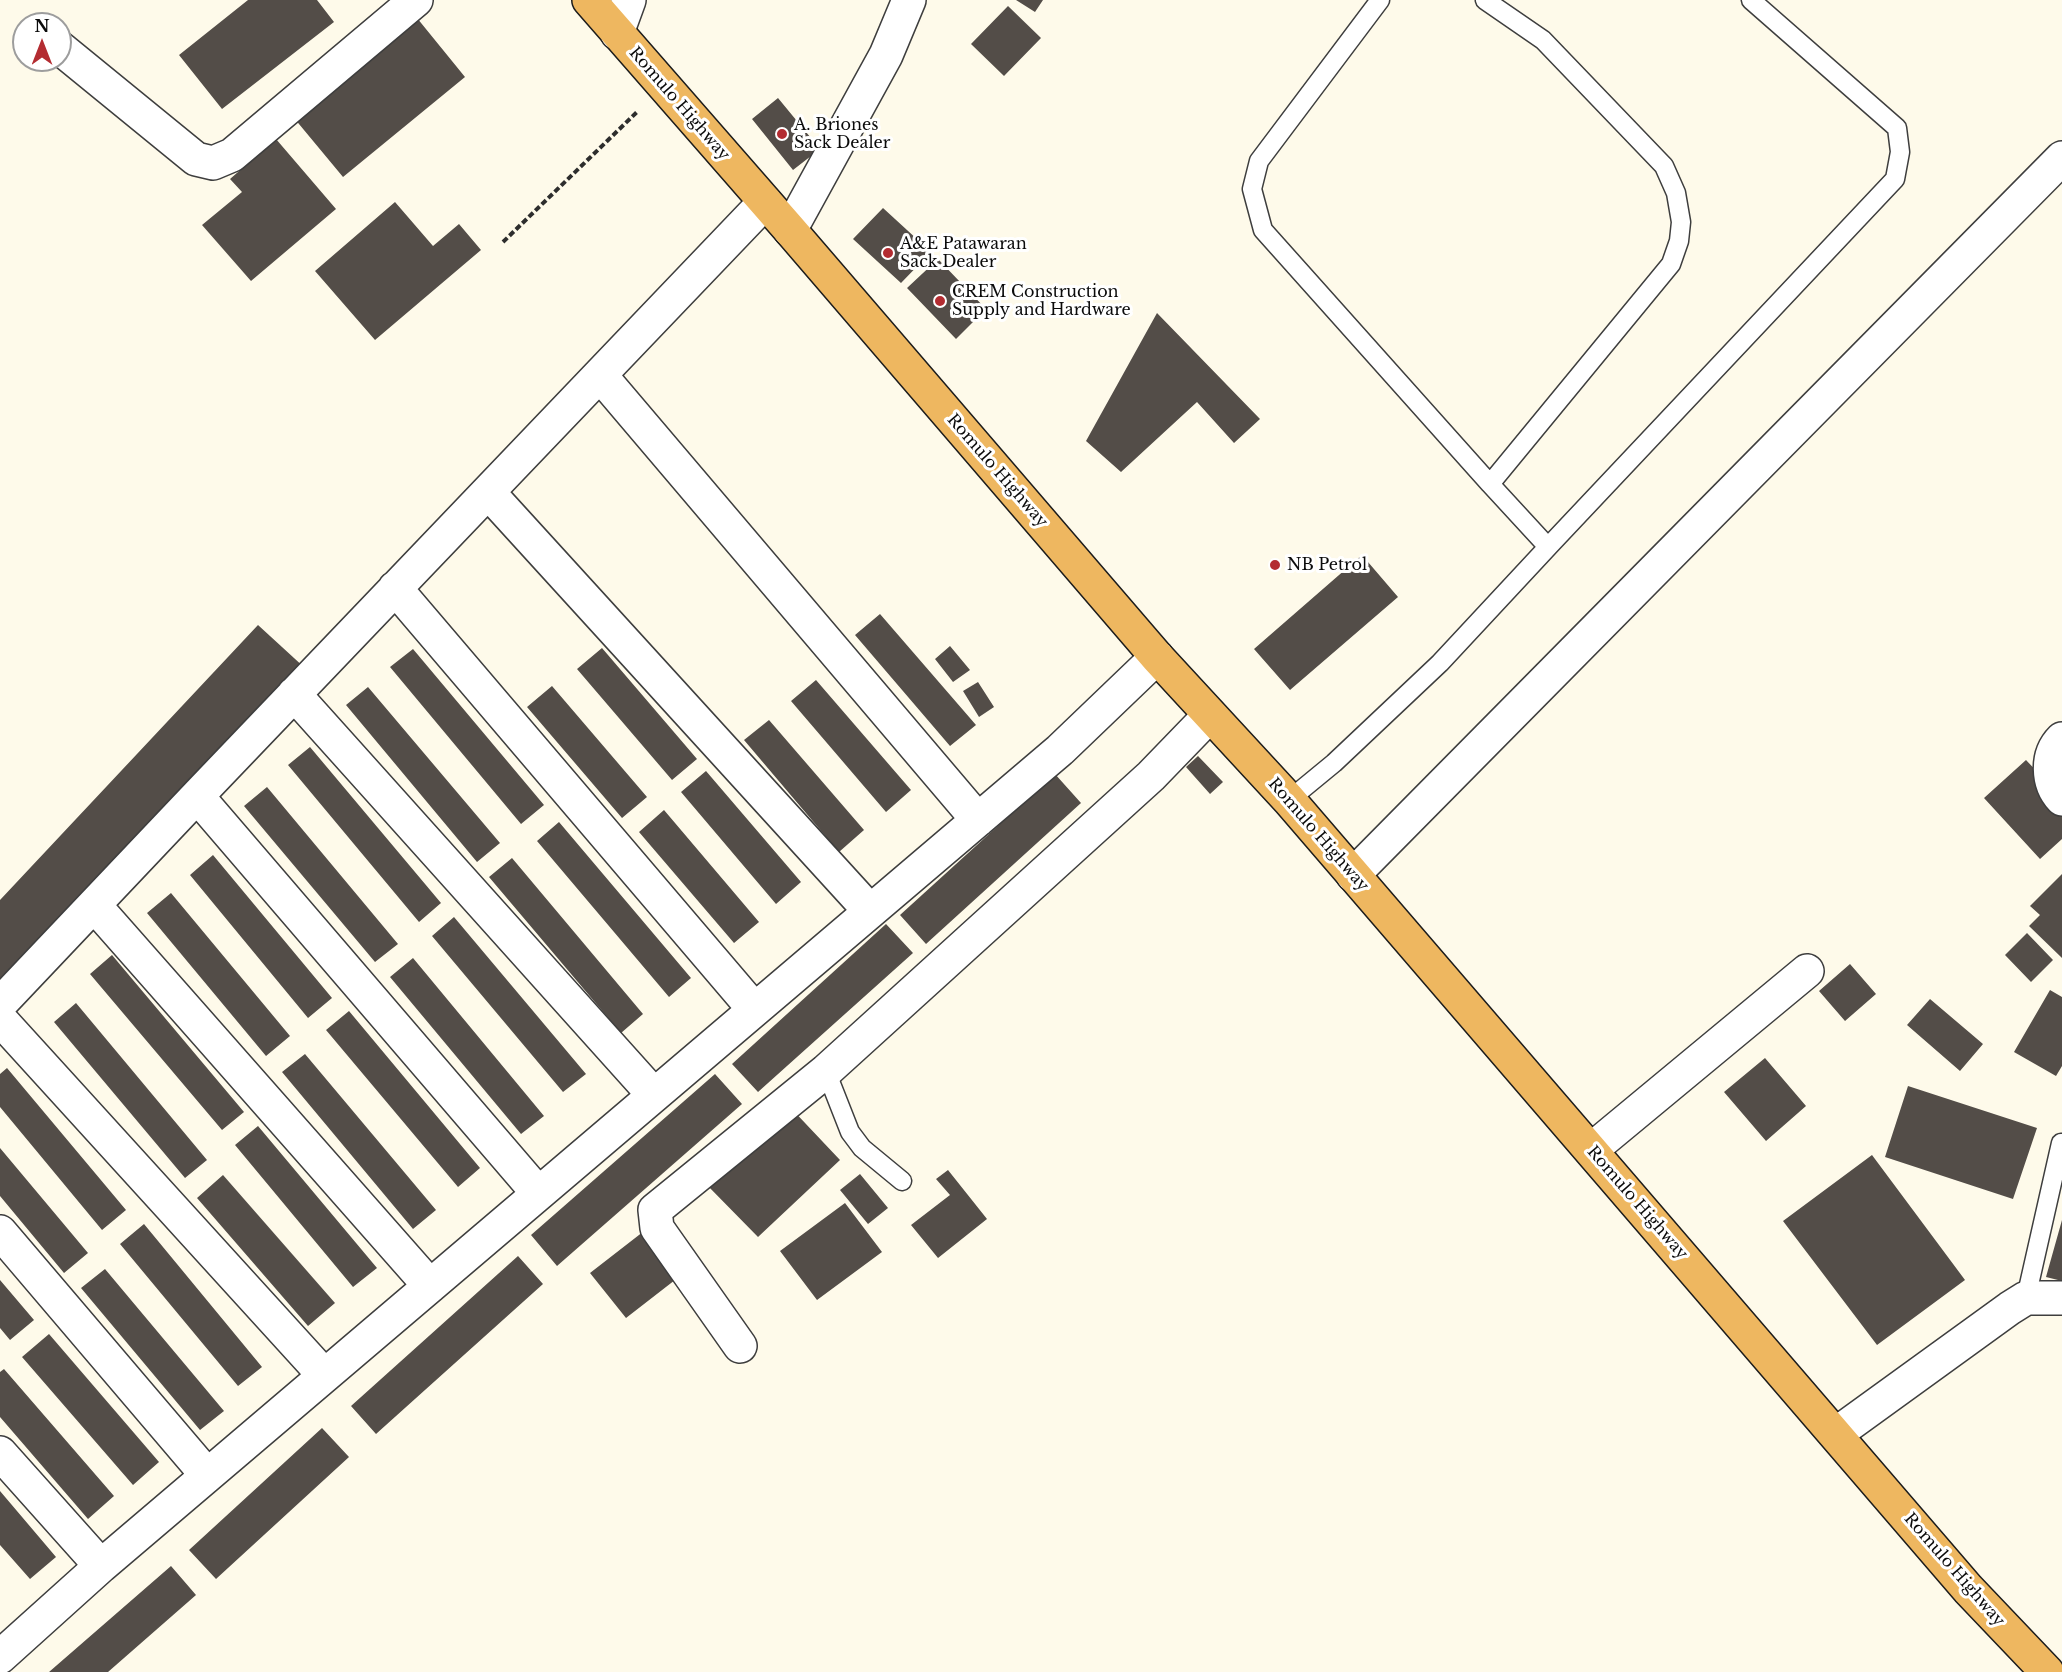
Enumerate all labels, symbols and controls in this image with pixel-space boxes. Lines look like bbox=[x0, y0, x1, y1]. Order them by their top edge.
north arrow bbox=[12, 12, 72, 72]
text: N bbox=[34, 16, 50, 36]
street label: Romulo Highway bbox=[625, 43, 733, 165]
place label: A. Briones Sack Dealer bbox=[794, 115, 890, 153]
marker: A. Briones Sack Dealer bbox=[775, 127, 789, 141]
place label: A&E Patawaran Sack Dealer bbox=[900, 234, 1027, 272]
marker: A&E Patawaran Sack Dealer bbox=[881, 246, 895, 260]
place label: CREM Construction Supply and Hardware bbox=[952, 282, 1131, 320]
marker: CREM Construction Supply and Hardware bbox=[933, 294, 947, 308]
street label: Romulo Highway bbox=[943, 410, 1051, 532]
place label: NB Petrol bbox=[1287, 555, 1367, 575]
marker: NB Petrol bbox=[1268, 558, 1282, 572]
street label: Romulo Highway bbox=[1264, 774, 1372, 896]
street label: Romulo Highway bbox=[1583, 1142, 1691, 1264]
street label: Romulo Highway bbox=[1900, 1509, 2008, 1631]

